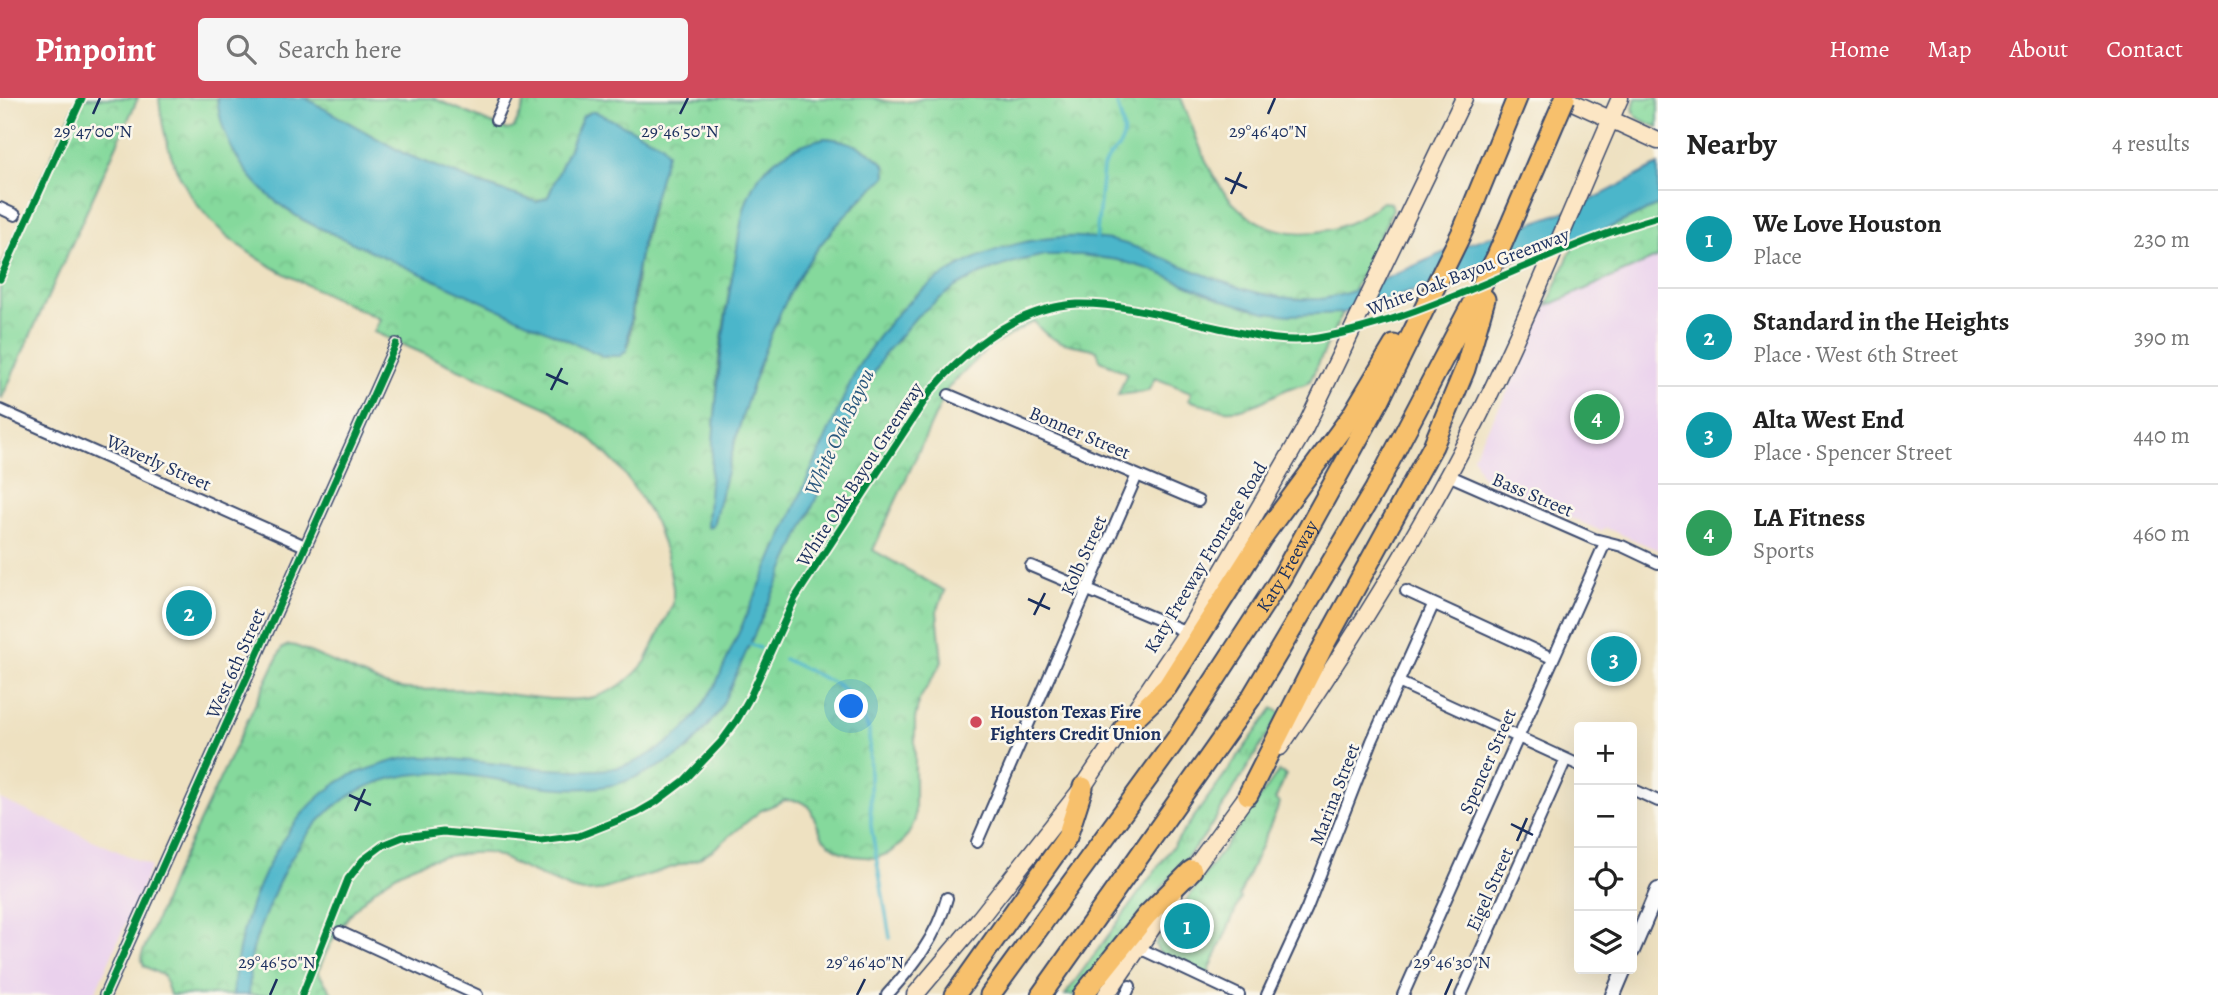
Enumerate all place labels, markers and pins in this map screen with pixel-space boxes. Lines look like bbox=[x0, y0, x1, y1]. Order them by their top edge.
pin: 4 bbox=[1574, 391, 1620, 443]
pin: 2 bbox=[166, 587, 212, 639]
pin: 3 bbox=[1591, 633, 1637, 685]
place label: Houston Texas Fire Fighters Credit Union bbox=[990, 699, 1162, 747]
marker: Houston Texas Fire Fighters Credit Union bbox=[968, 714, 984, 730]
pin: 1 bbox=[1164, 900, 1210, 952]

